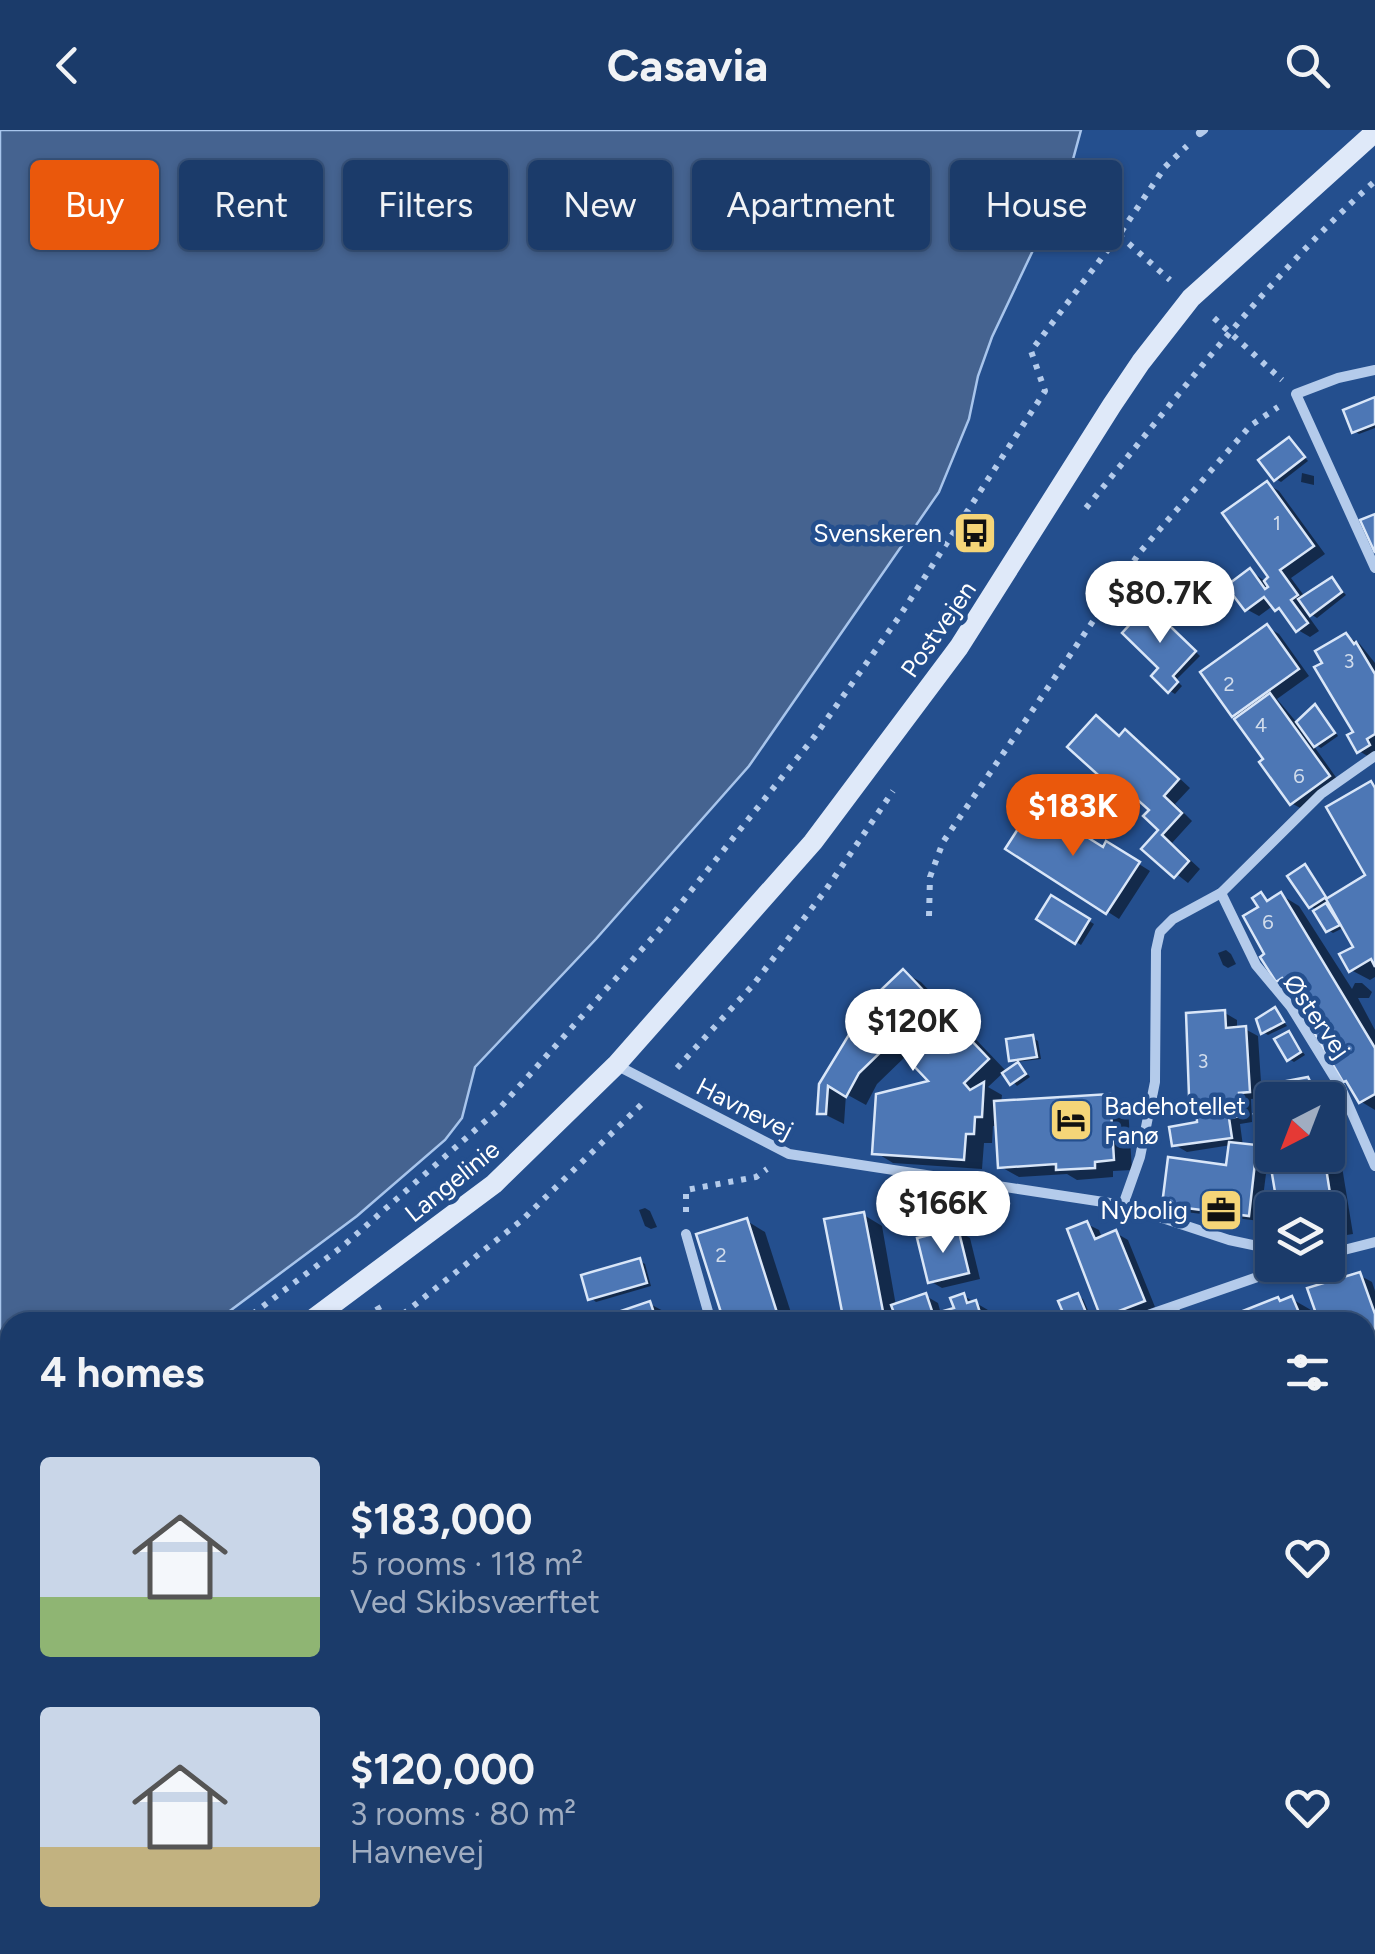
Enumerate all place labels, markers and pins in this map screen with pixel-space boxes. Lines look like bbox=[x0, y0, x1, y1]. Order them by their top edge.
bus stop icon: Svenskeren bbox=[952, 510, 998, 556]
place label: Svenskeren bbox=[813, 518, 942, 548]
pin: $80.7K bbox=[1079, 561, 1241, 646]
pin: $183K bbox=[1003, 774, 1143, 859]
pin: $120K bbox=[843, 989, 983, 1074]
place label: Badehotellet Fanø bbox=[1104, 1091, 1246, 1150]
hotel icon: Badehotellet Fanø bbox=[1048, 1097, 1094, 1143]
pin: $166K bbox=[873, 1171, 1013, 1256]
office icon: Nybolig bbox=[1198, 1187, 1244, 1233]
place label: Nybolig bbox=[1100, 1195, 1188, 1225]

